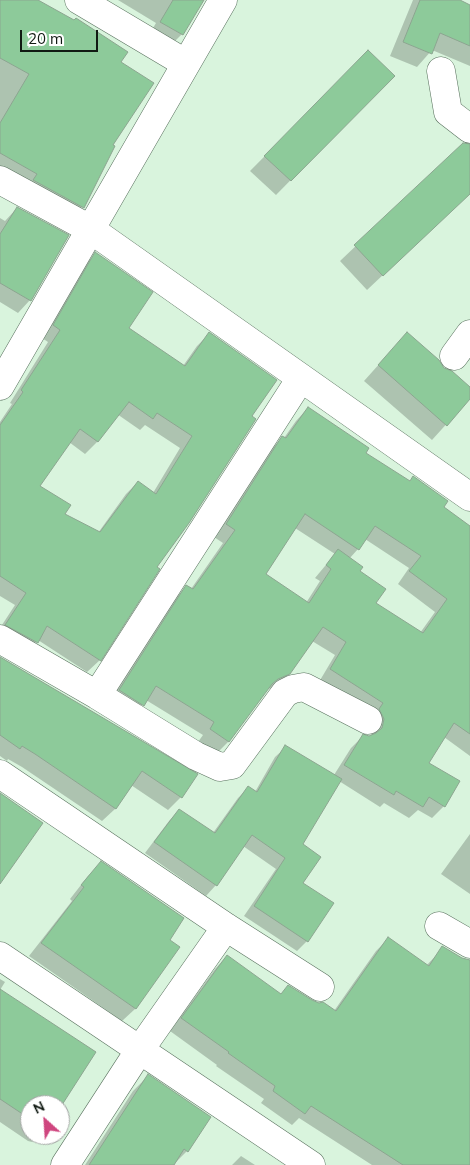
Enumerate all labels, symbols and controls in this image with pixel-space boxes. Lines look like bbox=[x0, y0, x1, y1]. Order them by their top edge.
scale bar bbox=[22, 20, 100, 52]
text: 20 m bbox=[28, 29, 63, 48]
north arrow bbox=[20, 1095, 70, 1145]
text: N bbox=[30, 1097, 48, 1118]

